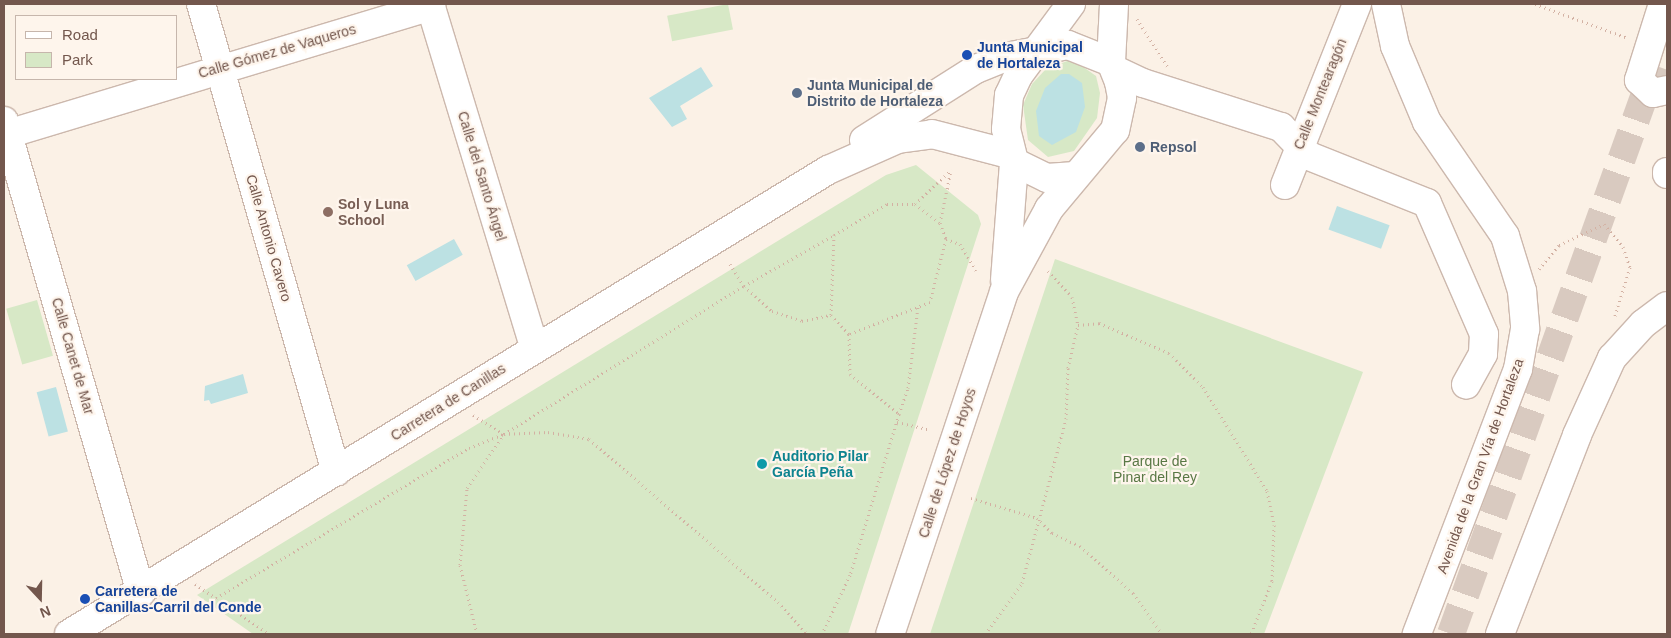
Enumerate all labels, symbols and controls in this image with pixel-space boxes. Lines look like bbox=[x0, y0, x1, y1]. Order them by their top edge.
legend bbox=[15, 15, 178, 80]
street label: Calle Gómez de Vaqueros bbox=[196, 20, 358, 82]
text: Road bbox=[62, 26, 98, 43]
street label: Calle Montearagón bbox=[1290, 36, 1350, 152]
place label: Junta Municipal de Hortaleza bbox=[977, 39, 1083, 72]
marker: Junta Municipal de Hortaleza bbox=[961, 49, 973, 61]
text: Park bbox=[62, 51, 93, 68]
place label: Junta Municipal de Distrito de Hortaleza bbox=[807, 77, 943, 110]
marker: Junta Municipal de Distrito de Hortaleza bbox=[791, 87, 803, 99]
street label: Calle del Santo Ángel bbox=[454, 109, 510, 243]
place label: Repsol bbox=[1150, 139, 1197, 155]
marker: Repsol bbox=[1134, 141, 1146, 153]
street label: Calle Antonio Cavero bbox=[243, 172, 295, 304]
place label: Sol y Luna School bbox=[338, 196, 409, 228]
marker: Sol y Luna School bbox=[322, 206, 334, 218]
street label: Calle Canet de Mar bbox=[48, 296, 98, 416]
street label: Avenida de la Gran Vía de Hortaleza bbox=[1433, 356, 1527, 576]
street label: Carretera de Canillas bbox=[387, 360, 509, 444]
street label: Calle de López de Hoyos bbox=[915, 386, 979, 540]
place label: Auditorio Pilar García Peña bbox=[772, 448, 868, 481]
park label: Parque de Pinar del Rey bbox=[1113, 453, 1197, 486]
marker: Auditorio Pilar García Peña bbox=[756, 458, 768, 470]
north arrow bbox=[15, 573, 65, 623]
place label: Carretera de Canillas-Carril del Conde bbox=[95, 583, 261, 616]
marker: Carretera de Canillas-Carril del Conde bbox=[79, 593, 91, 605]
text: N bbox=[38, 603, 53, 621]

